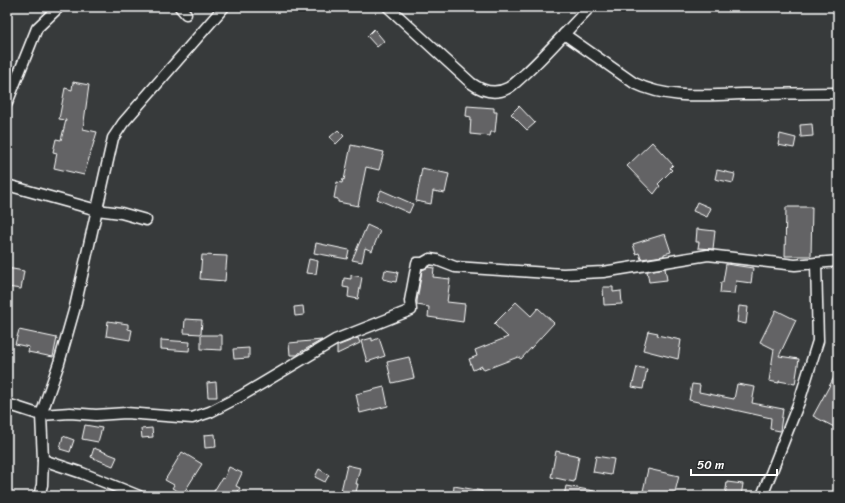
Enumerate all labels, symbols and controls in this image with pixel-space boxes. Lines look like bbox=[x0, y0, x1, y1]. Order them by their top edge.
scale bar bbox=[691, 451, 777, 477]
text: 50 m bbox=[697, 454, 724, 476]

